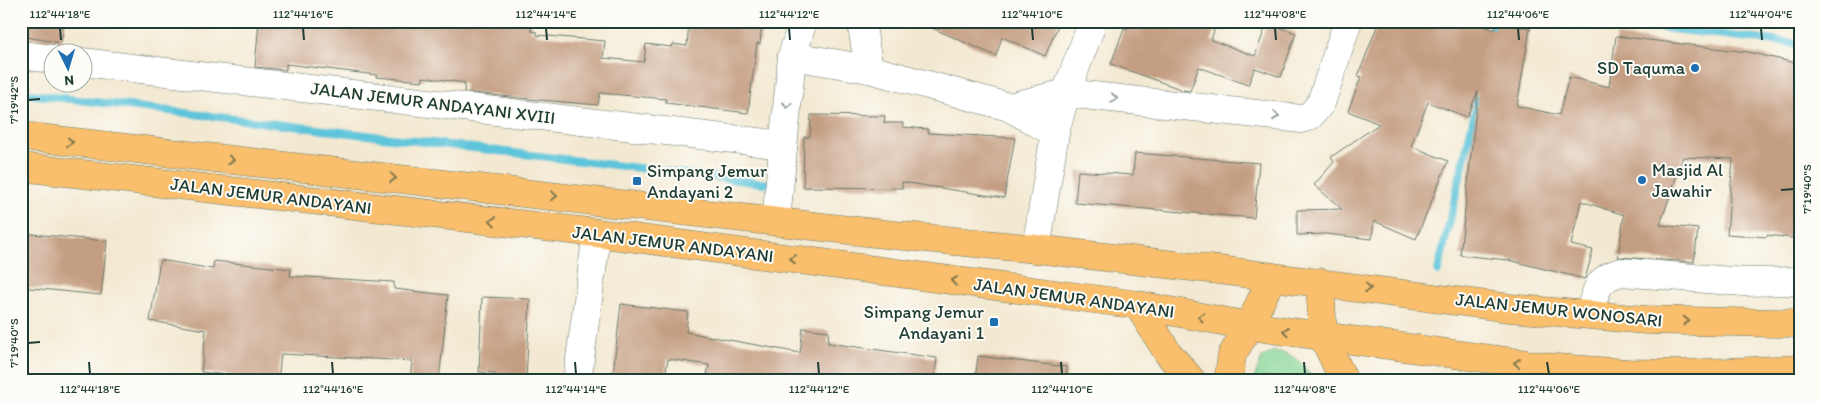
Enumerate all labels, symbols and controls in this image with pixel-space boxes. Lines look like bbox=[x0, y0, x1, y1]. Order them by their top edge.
text: 112°44'18"E bbox=[30, 7, 91, 21]
text: 112°44'16"E bbox=[273, 7, 334, 21]
text: 112°44'14"E bbox=[515, 7, 577, 21]
text: 112°44'12"E bbox=[759, 7, 820, 21]
text: 112°44'10"E bbox=[1001, 7, 1063, 21]
text: 112°44'08"E bbox=[1244, 7, 1307, 21]
text: 112°44'06"E bbox=[1487, 7, 1550, 21]
text: 112°44'04"E bbox=[1729, 7, 1793, 21]
north arrow bbox=[42, 42, 92, 92]
place label: SD Taquma bbox=[1597, 57, 1686, 79]
marker: SD Taquma bbox=[1689, 62, 1701, 74]
text: N bbox=[64, 72, 75, 89]
text: 7°19'42"S bbox=[7, 76, 21, 124]
street label: JALAN JEMUR ANDAYANI XVIII bbox=[310, 77, 556, 129]
one-way arrow bbox=[1111, 93, 1119, 104]
one-way arrow bbox=[782, 101, 793, 109]
one-way arrow bbox=[1272, 110, 1280, 121]
one-way arrow bbox=[66, 136, 74, 147]
one-way arrow bbox=[227, 154, 235, 165]
place label: Masjid Al Jawahir bbox=[1652, 159, 1723, 202]
place label: Simpang Jemur Andayani 2 bbox=[647, 160, 768, 203]
text: 7°19'40"S bbox=[1800, 164, 1814, 214]
one-way arrow bbox=[389, 172, 397, 183]
street label: JALAN JEMUR ANDAYANI bbox=[169, 173, 373, 219]
marker: Masjid Al Jawahir bbox=[1636, 174, 1648, 186]
marker: Simpang Jemur Andayani 2 bbox=[631, 175, 643, 187]
one-way arrow bbox=[550, 190, 558, 201]
one-way arrow bbox=[489, 216, 497, 227]
street label: JALAN JEMUR ANDAYANI bbox=[571, 221, 775, 267]
one-way arrow bbox=[789, 254, 797, 265]
street label: JALAN JEMUR ANDAYANI bbox=[972, 273, 1176, 323]
one-way arrow bbox=[950, 276, 958, 287]
one-way arrow bbox=[1364, 282, 1372, 293]
street label: JALAN JEMUR WONOSARI bbox=[1454, 288, 1664, 332]
place label: Simpang Jemur Andayani 1 bbox=[864, 301, 985, 344]
one-way arrow bbox=[1197, 313, 1206, 323]
marker: Simpang Jemur Andayani 1 bbox=[988, 316, 1000, 328]
one-way arrow bbox=[1682, 316, 1690, 326]
text: 7°19'40"S bbox=[7, 318, 21, 368]
one-way arrow bbox=[1282, 326, 1290, 337]
one-way arrow bbox=[1513, 359, 1521, 369]
text: 112°44'18"E bbox=[60, 382, 121, 396]
text: 112°44'16"E bbox=[303, 382, 364, 396]
text: 112°44'14"E bbox=[545, 382, 607, 396]
text: 112°44'12"E bbox=[789, 382, 850, 396]
text: 112°44'10"E bbox=[1031, 382, 1093, 396]
text: 112°44'08"E bbox=[1274, 382, 1337, 396]
text: 112°44'06"E bbox=[1518, 382, 1581, 396]

